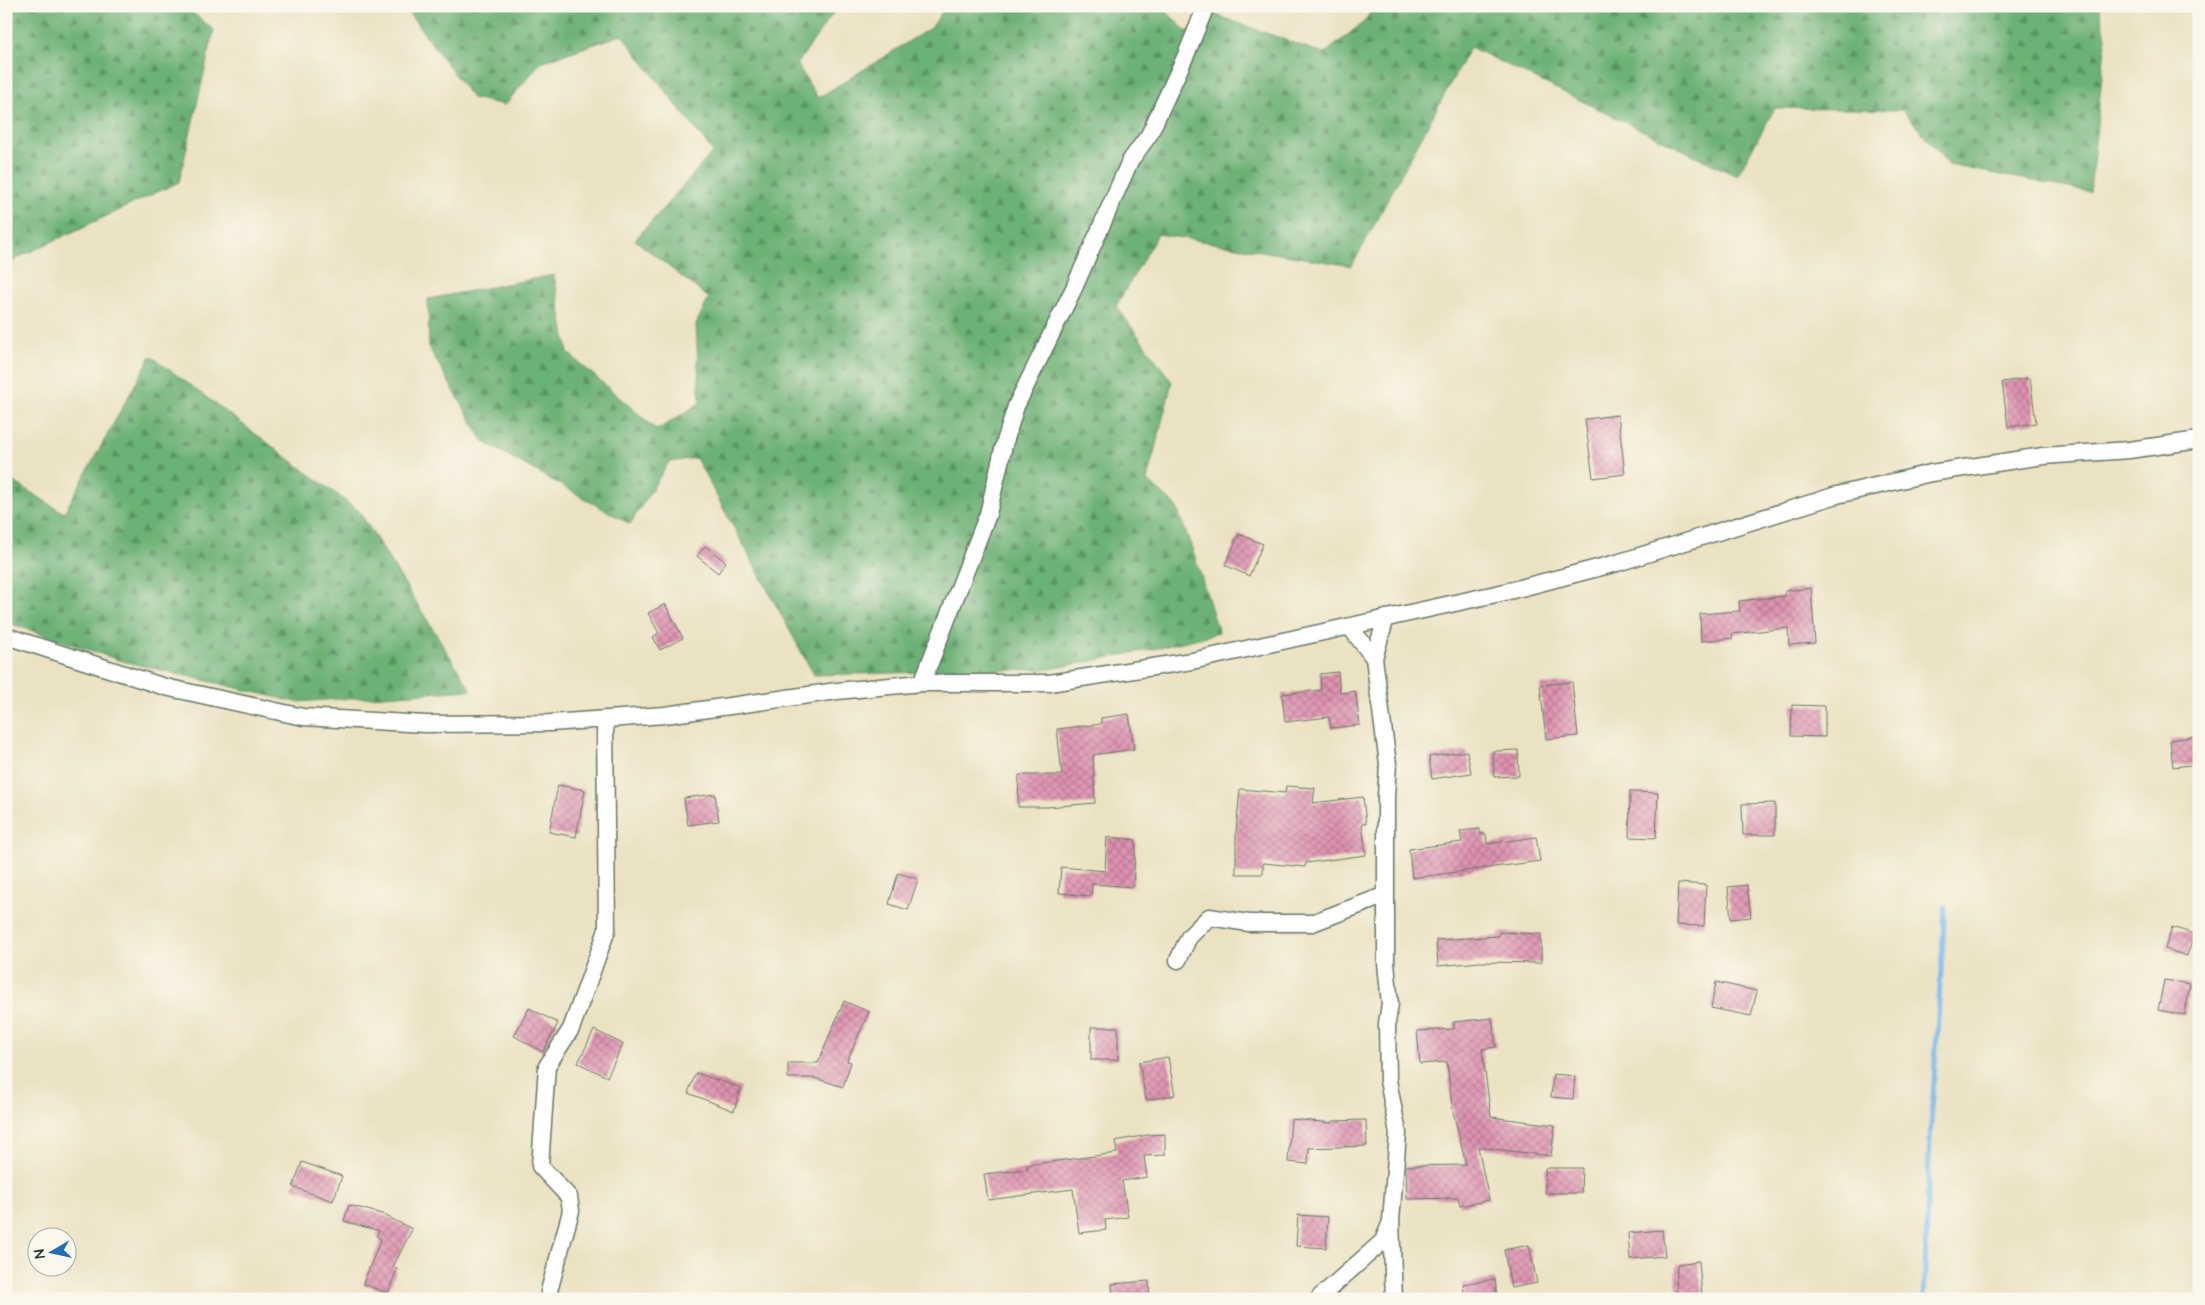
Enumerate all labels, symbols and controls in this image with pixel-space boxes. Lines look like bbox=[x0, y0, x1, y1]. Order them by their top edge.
north arrow bbox=[28, 1228, 78, 1278]
text: N bbox=[30, 1248, 51, 1260]

